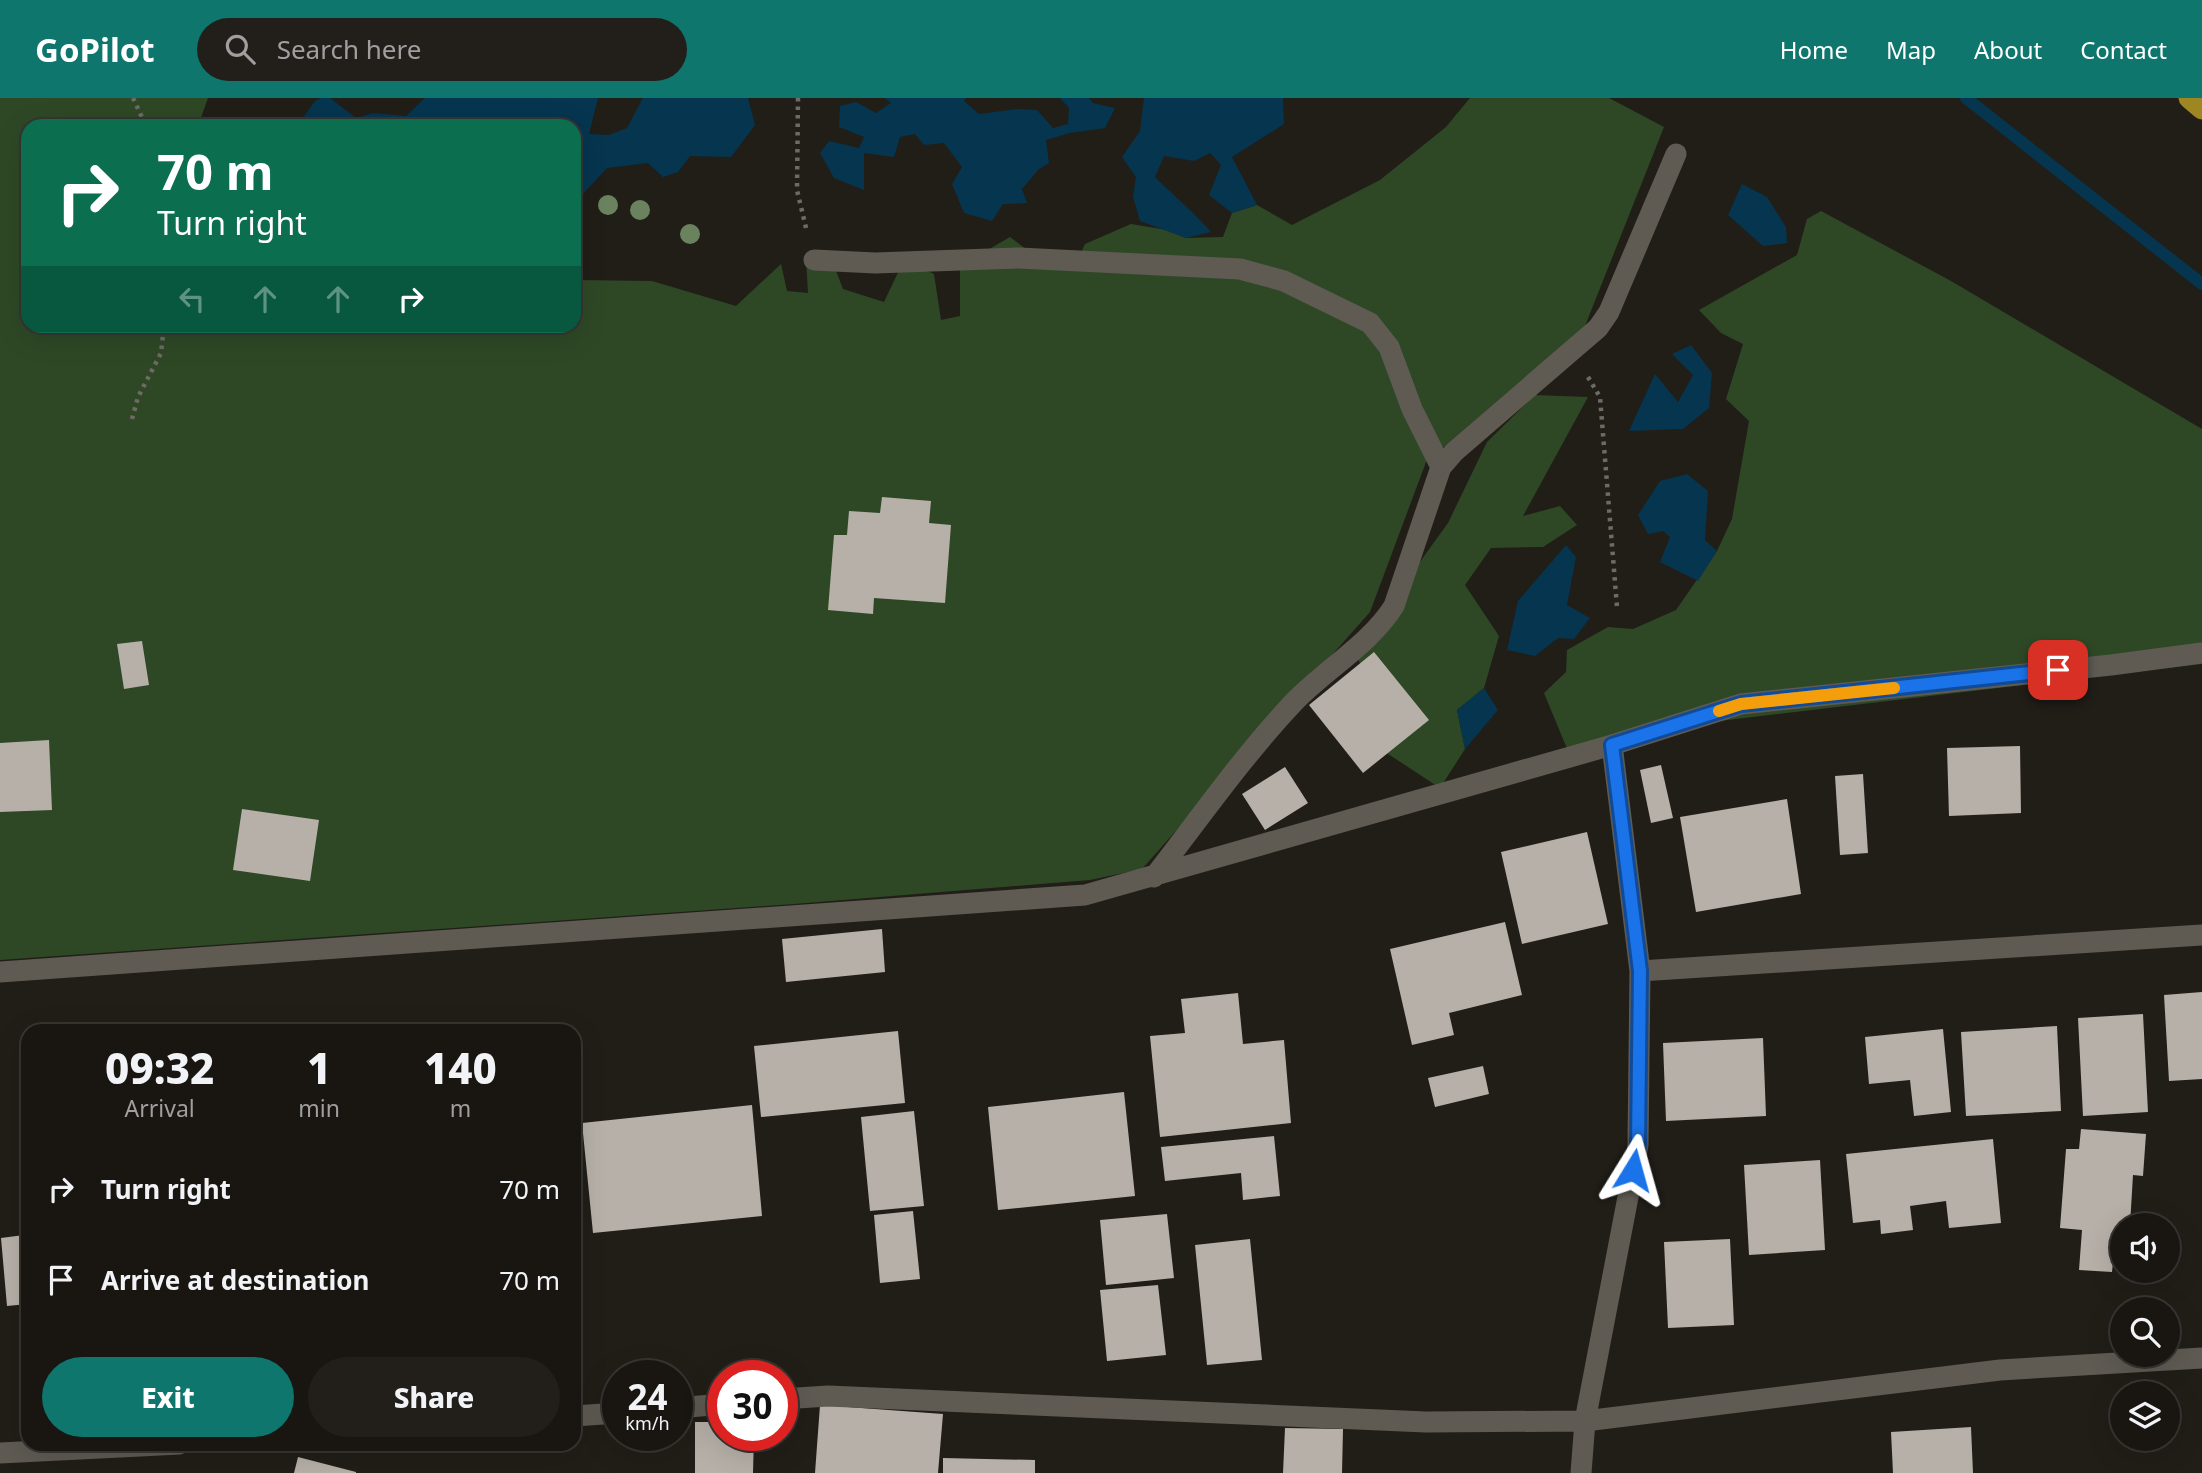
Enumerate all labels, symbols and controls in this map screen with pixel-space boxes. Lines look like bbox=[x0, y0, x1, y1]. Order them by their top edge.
search box bbox=[197, 18, 687, 81]
text: GoPilot bbox=[35, 27, 155, 72]
icon: search bbox=[221, 30, 259, 68]
text: Search here bbox=[277, 31, 421, 67]
text: Home bbox=[1780, 33, 1848, 66]
text: Map bbox=[1886, 33, 1936, 66]
text: About bbox=[1974, 33, 2042, 66]
text: Contact bbox=[2080, 33, 2167, 66]
text: 70 m bbox=[157, 138, 274, 204]
icon: right bbox=[42, 147, 133, 238]
text: Turn right bbox=[157, 201, 307, 244]
icon: left bbox=[173, 280, 211, 318]
icon: ahead bbox=[246, 280, 284, 318]
icon: ahead bbox=[319, 280, 357, 318]
icon: right bbox=[392, 280, 430, 318]
pin bbox=[2028, 640, 2088, 700]
icon: arrive bbox=[2039, 651, 2077, 689]
text: 09:32 bbox=[105, 1039, 214, 1096]
text: 1 bbox=[307, 1039, 331, 1096]
text: 140 bbox=[424, 1039, 497, 1096]
text: Arrival bbox=[125, 1092, 195, 1124]
text: min bbox=[298, 1092, 340, 1124]
text: m bbox=[450, 1092, 471, 1124]
position arrow bbox=[1596, 1133, 1670, 1207]
icon: right bbox=[42, 1170, 80, 1208]
text: Turn right bbox=[101, 1171, 231, 1207]
text: 70 m bbox=[499, 1171, 560, 1207]
map controls bbox=[2110, 1213, 2180, 1451]
button: sound bbox=[2110, 1213, 2180, 1283]
icon: arrive bbox=[42, 1261, 80, 1299]
text: Arrive at destination bbox=[101, 1262, 370, 1298]
text: 70 m bbox=[499, 1262, 560, 1298]
button: search bbox=[2110, 1297, 2180, 1367]
button: Exit bbox=[42, 1357, 294, 1437]
button: Share bbox=[308, 1357, 560, 1437]
speed limit sign: 30 bbox=[707, 1360, 798, 1451]
text: 24 bbox=[627, 1373, 668, 1420]
button: layers bbox=[2110, 1381, 2180, 1451]
text: km/h bbox=[625, 1411, 670, 1435]

